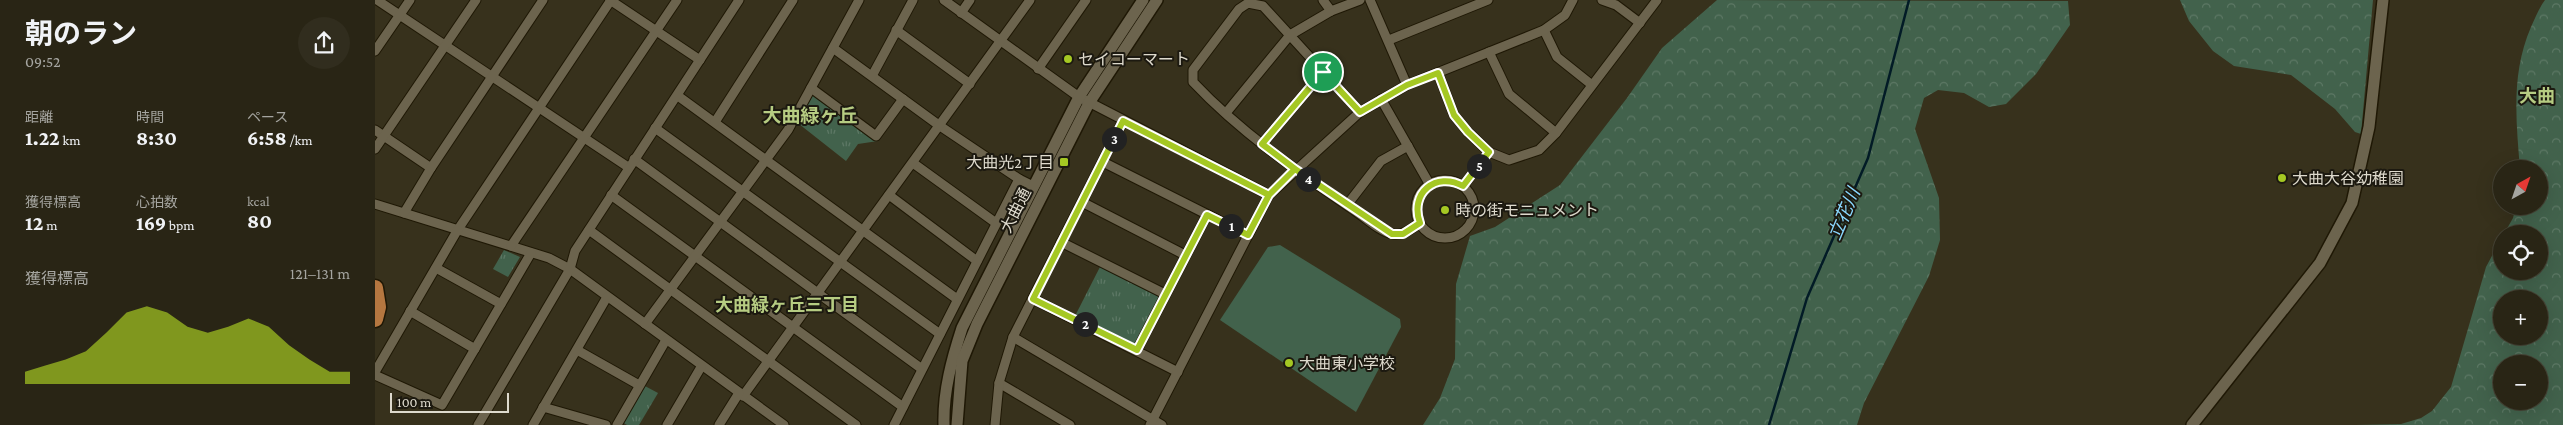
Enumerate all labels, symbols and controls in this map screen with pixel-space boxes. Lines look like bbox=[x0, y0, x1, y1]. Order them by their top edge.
button: share bbox=[298, 17, 350, 69]
text: 朝のラン bbox=[25, 18, 137, 49]
place label: セイコーマート bbox=[1078, 51, 1190, 68]
pin bbox=[1302, 51, 1344, 93]
text: 09:52 bbox=[25, 53, 61, 70]
marker: セイコーマート bbox=[1062, 53, 1074, 65]
icon: arrive bbox=[1309, 58, 1337, 86]
district label: 大曲 bbox=[2519, 86, 2555, 106]
district label: 大曲緑ヶ丘 bbox=[762, 105, 858, 126]
text: 距離 bbox=[25, 109, 53, 125]
text: 時間 bbox=[136, 109, 164, 125]
text: ペース bbox=[247, 109, 288, 125]
text: 1.22 bbox=[25, 126, 60, 150]
text: 8:30 bbox=[136, 126, 177, 150]
text: 6:58 bbox=[247, 126, 287, 150]
pin: 3 bbox=[1101, 126, 1127, 152]
text: 3 bbox=[1111, 131, 1118, 147]
text: km bbox=[60, 132, 80, 148]
text: /km bbox=[287, 132, 312, 148]
place label: 大曲光2丁目 bbox=[966, 154, 1054, 171]
pin: 5 bbox=[1467, 154, 1491, 178]
marker: 大曲光2丁目 bbox=[1058, 156, 1070, 168]
text: 5 bbox=[1476, 158, 1483, 174]
north arrow bbox=[2493, 160, 2547, 215]
map controls bbox=[2493, 160, 2548, 410]
pin: 4 bbox=[1295, 166, 1321, 192]
place label: 大曲大谷幼稚園 bbox=[2292, 170, 2404, 187]
text: 4 bbox=[1305, 171, 1312, 187]
marker: 大曲大谷幼稚園 bbox=[2276, 172, 2288, 184]
water label: 立花川 bbox=[1824, 183, 1865, 243]
street label: 大曲通 bbox=[997, 185, 1034, 235]
text: kcal bbox=[247, 193, 270, 209]
text: 獲得標高 bbox=[25, 194, 81, 210]
text: 心拍数 bbox=[136, 194, 178, 210]
place label: 時の街モニュメント bbox=[1455, 202, 1599, 219]
marker: 時の街モニュメント bbox=[1439, 204, 1451, 216]
text: 80 bbox=[247, 209, 272, 233]
text: 12 bbox=[25, 211, 44, 235]
text: 169 bbox=[136, 211, 166, 235]
pin: 1 bbox=[1219, 214, 1243, 238]
text: m bbox=[44, 217, 57, 233]
text: bpm bbox=[166, 217, 195, 233]
text: 1 bbox=[1229, 218, 1234, 234]
button: locate bbox=[2493, 225, 2548, 280]
text: 121–131 m bbox=[290, 265, 350, 282]
text: 獲得標高 bbox=[25, 270, 89, 287]
button: + bbox=[2493, 290, 2548, 345]
district label: 大曲緑ヶ丘三丁目 bbox=[715, 295, 859, 315]
pin: 2 bbox=[1073, 312, 1097, 336]
text: 2 bbox=[1082, 316, 1089, 332]
place label: 大曲東小学校 bbox=[1299, 355, 1395, 372]
button: − bbox=[2493, 355, 2548, 410]
marker: 大曲東小学校 bbox=[1283, 357, 1295, 369]
scale bar bbox=[390, 390, 509, 413]
text: 100 m bbox=[397, 394, 431, 410]

